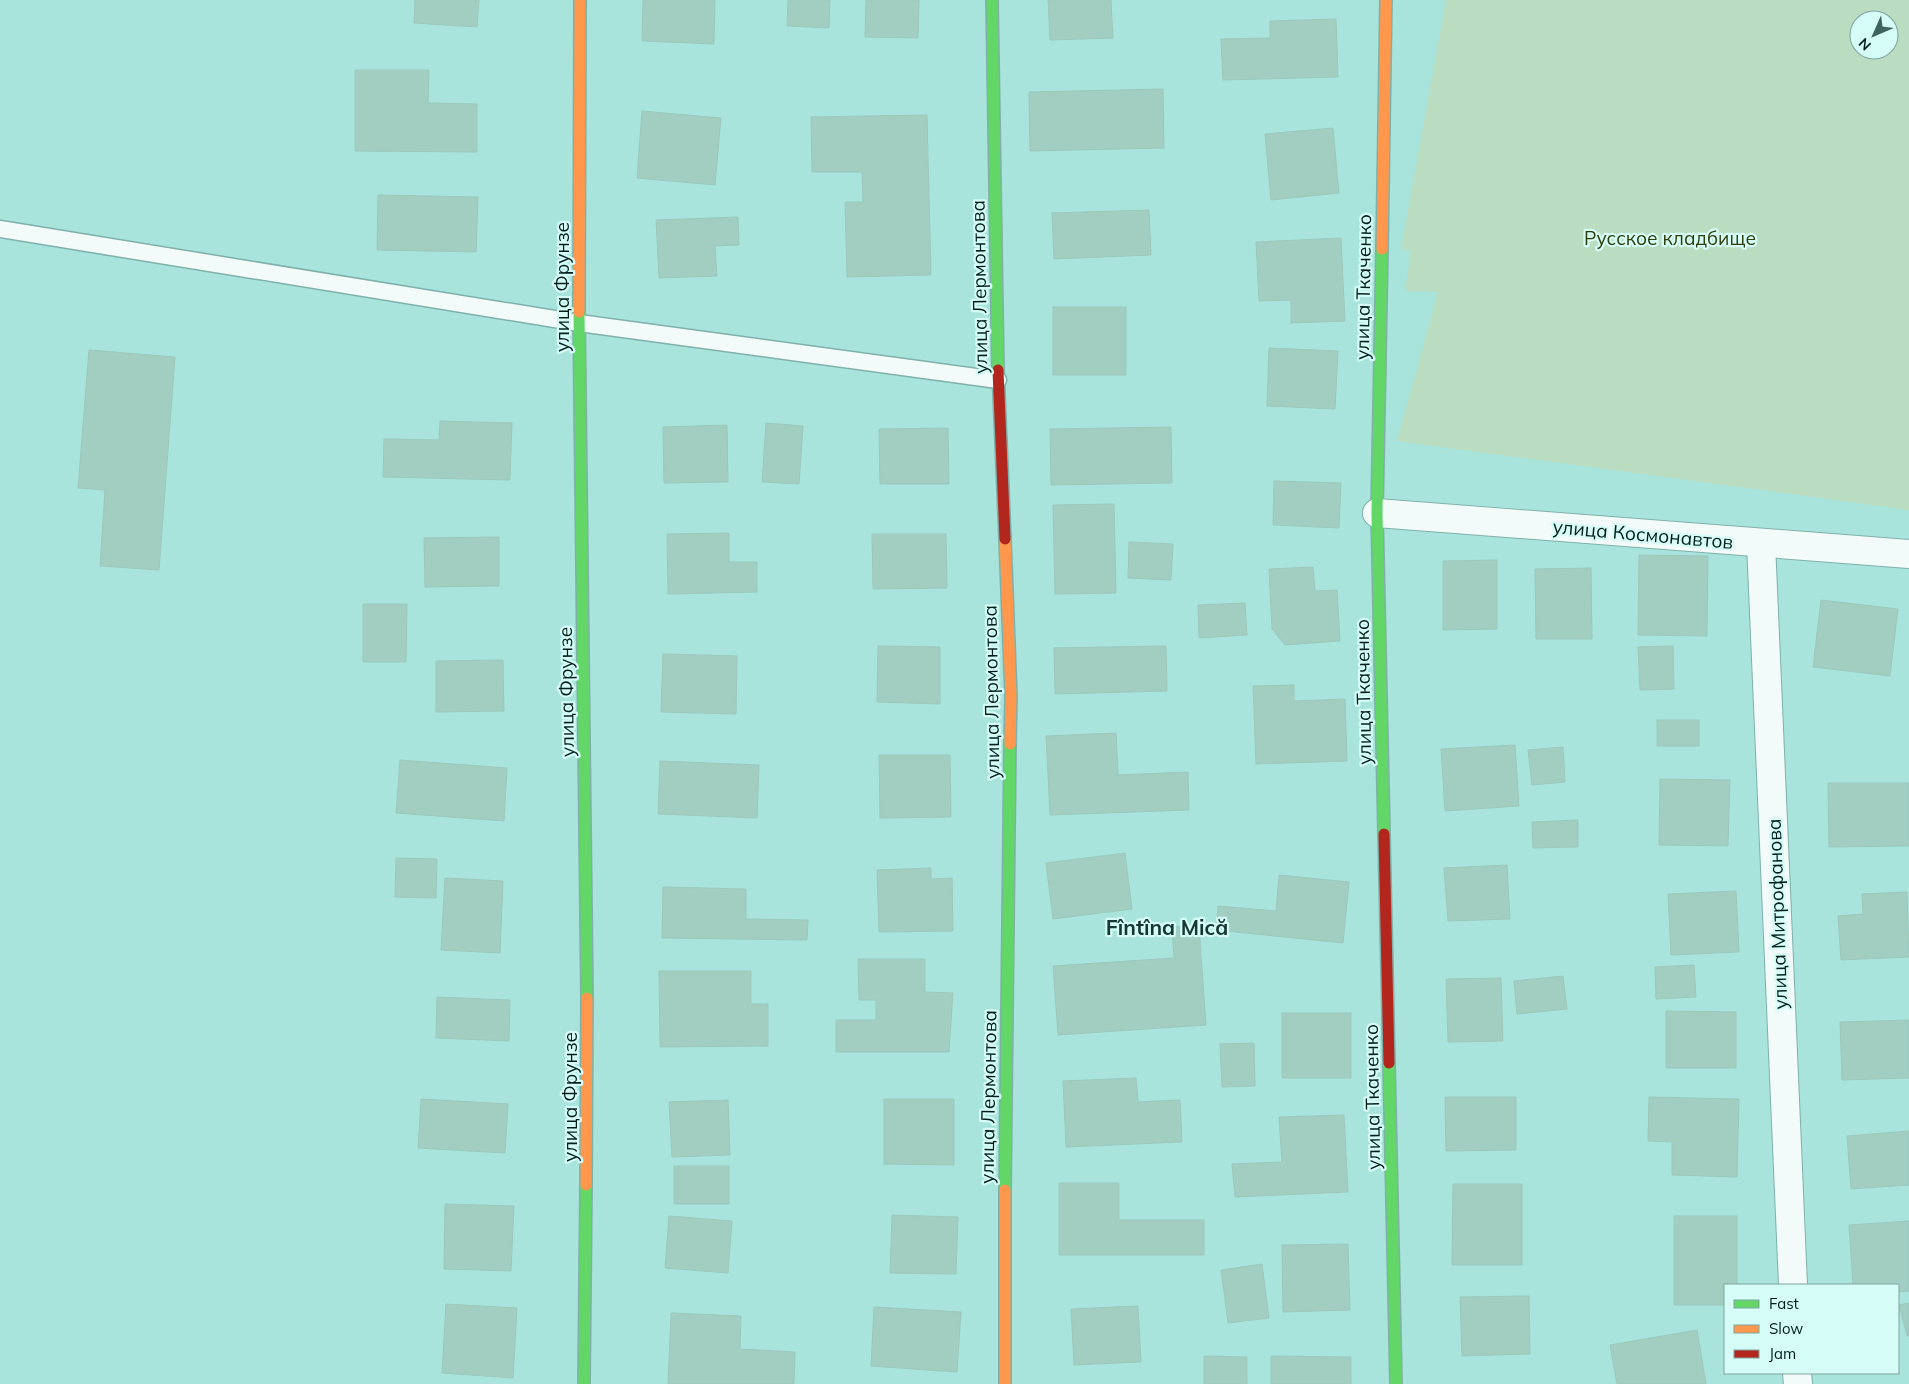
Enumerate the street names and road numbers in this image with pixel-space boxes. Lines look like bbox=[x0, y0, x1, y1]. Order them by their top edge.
street label: улица Лермонтова bbox=[965, 200, 993, 374]
street label: улица Ткаченко bbox=[1350, 214, 1376, 360]
street label: улица Фрунзе bbox=[550, 222, 574, 352]
street label: улица Космонавтов bbox=[1552, 514, 1734, 554]
street label: улица Лермонтова bbox=[977, 605, 1005, 779]
street label: улица Ткаченко bbox=[1350, 619, 1376, 765]
street label: улица Фрунзе bbox=[553, 627, 579, 757]
street label: улица Митрофанова bbox=[1762, 818, 1792, 1010]
street label: улица Лермонтова bbox=[974, 1010, 1002, 1184]
street label: улица Ткаченко bbox=[1359, 1024, 1385, 1170]
street label: улица Фрунзе bbox=[558, 1032, 582, 1162]

